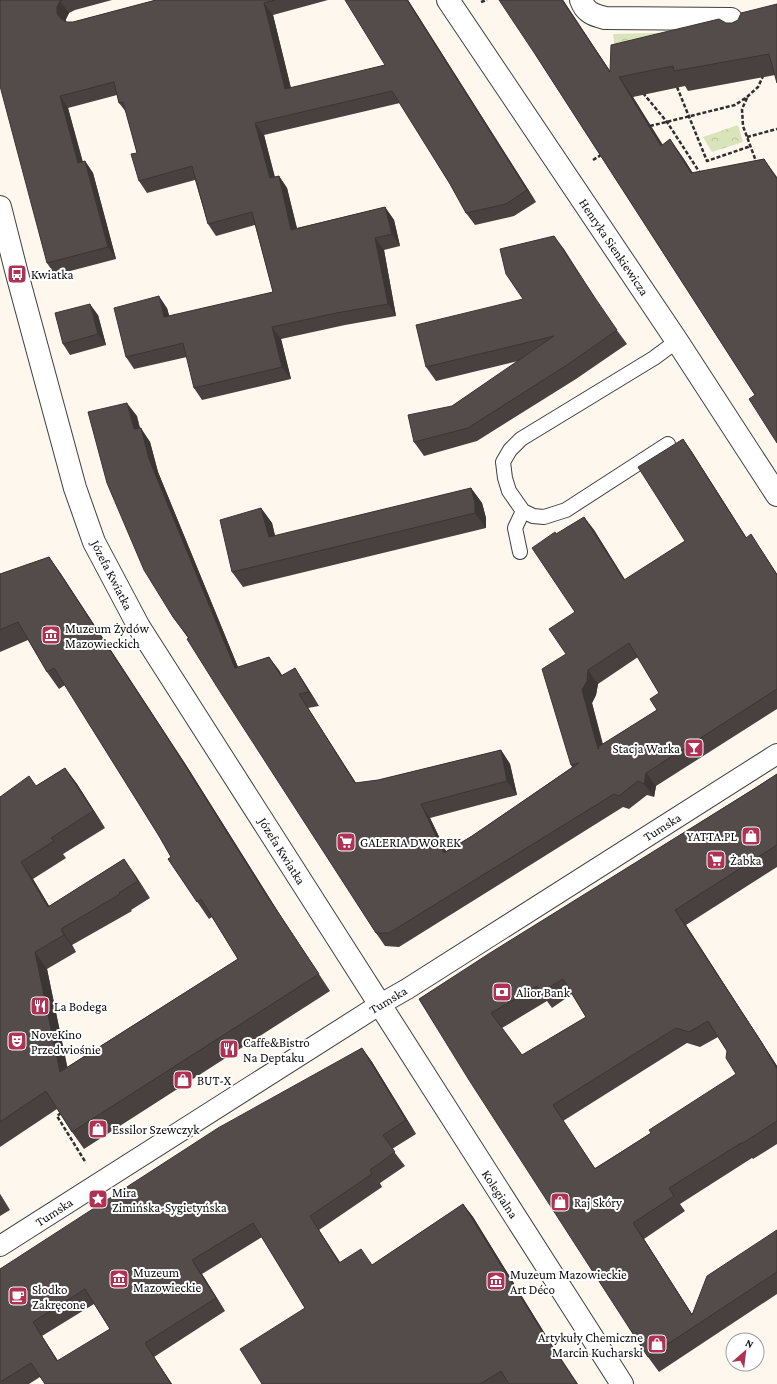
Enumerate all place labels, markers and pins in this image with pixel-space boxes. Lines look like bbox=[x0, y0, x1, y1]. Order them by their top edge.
bus stop icon: Kwiatka bbox=[6, 263, 28, 285]
place label: Kwiatka bbox=[31, 267, 73, 282]
place label: Muzeum Żydów Mazowieckich bbox=[65, 621, 149, 651]
museum icon: Muzeum Żydów Mazowieckich bbox=[40, 624, 62, 646]
bar icon: Stacja Warka bbox=[683, 737, 705, 759]
place label: Stacja Warka bbox=[613, 741, 680, 757]
shop icon: YATTA.PL bbox=[740, 825, 762, 847]
place label: YATTA.PL bbox=[687, 829, 738, 844]
supermarket icon: GALERIA DWOREK bbox=[335, 831, 357, 853]
place label: GALERIA DWOREK bbox=[360, 835, 461, 850]
supermarket icon: Żabka bbox=[705, 849, 727, 871]
place label: Żabka bbox=[730, 853, 762, 868]
bank icon: Alior Bank bbox=[491, 981, 513, 1003]
place label: Alior Bank bbox=[516, 985, 571, 1000]
restaurant icon: La Bodega bbox=[29, 995, 51, 1017]
place label: La Bodega bbox=[54, 999, 107, 1014]
place label: NoveKino Przedwiośnie bbox=[31, 1027, 101, 1057]
theatre icon: NoveKino Przedwiośnie bbox=[6, 1030, 28, 1052]
place label: Caffe&Bistro Na Deptaku bbox=[243, 1035, 310, 1065]
restaurant icon: Caffe&Bistro Na Deptaku bbox=[218, 1038, 240, 1060]
shop icon: BUT-X bbox=[172, 1069, 194, 1091]
place label: BUT-X bbox=[197, 1073, 232, 1088]
shop icon: Essilor Szewczyk bbox=[87, 1118, 109, 1140]
place label: Essilor Szewczyk bbox=[112, 1122, 200, 1137]
place label: Mira Zimińska-Sygietyńska bbox=[112, 1185, 227, 1215]
place icon: Mira Zimińska-Sygietyńska bbox=[87, 1188, 109, 1210]
shop icon: Raj Skóry bbox=[549, 1191, 571, 1213]
place label: Raj Skóry bbox=[574, 1195, 623, 1211]
place label: Muzeum Mazowieckie bbox=[133, 1265, 201, 1295]
place label: Muzeum Mazowieckie Art Déco bbox=[510, 1267, 627, 1297]
museum icon: Muzeum Mazowieckie bbox=[108, 1268, 130, 1290]
museum icon: Muzeum Mazowieckie Art Déco bbox=[485, 1270, 507, 1292]
place label: Słodko Zakręcone bbox=[32, 1282, 86, 1312]
cafe icon: Słodko Zakręcone bbox=[7, 1285, 29, 1307]
place label: Artykuły Chemiczne Marcin Kucharski bbox=[538, 1330, 644, 1360]
shop icon: Artykuły Chemiczne Marcin Kucharski bbox=[646, 1333, 668, 1355]

